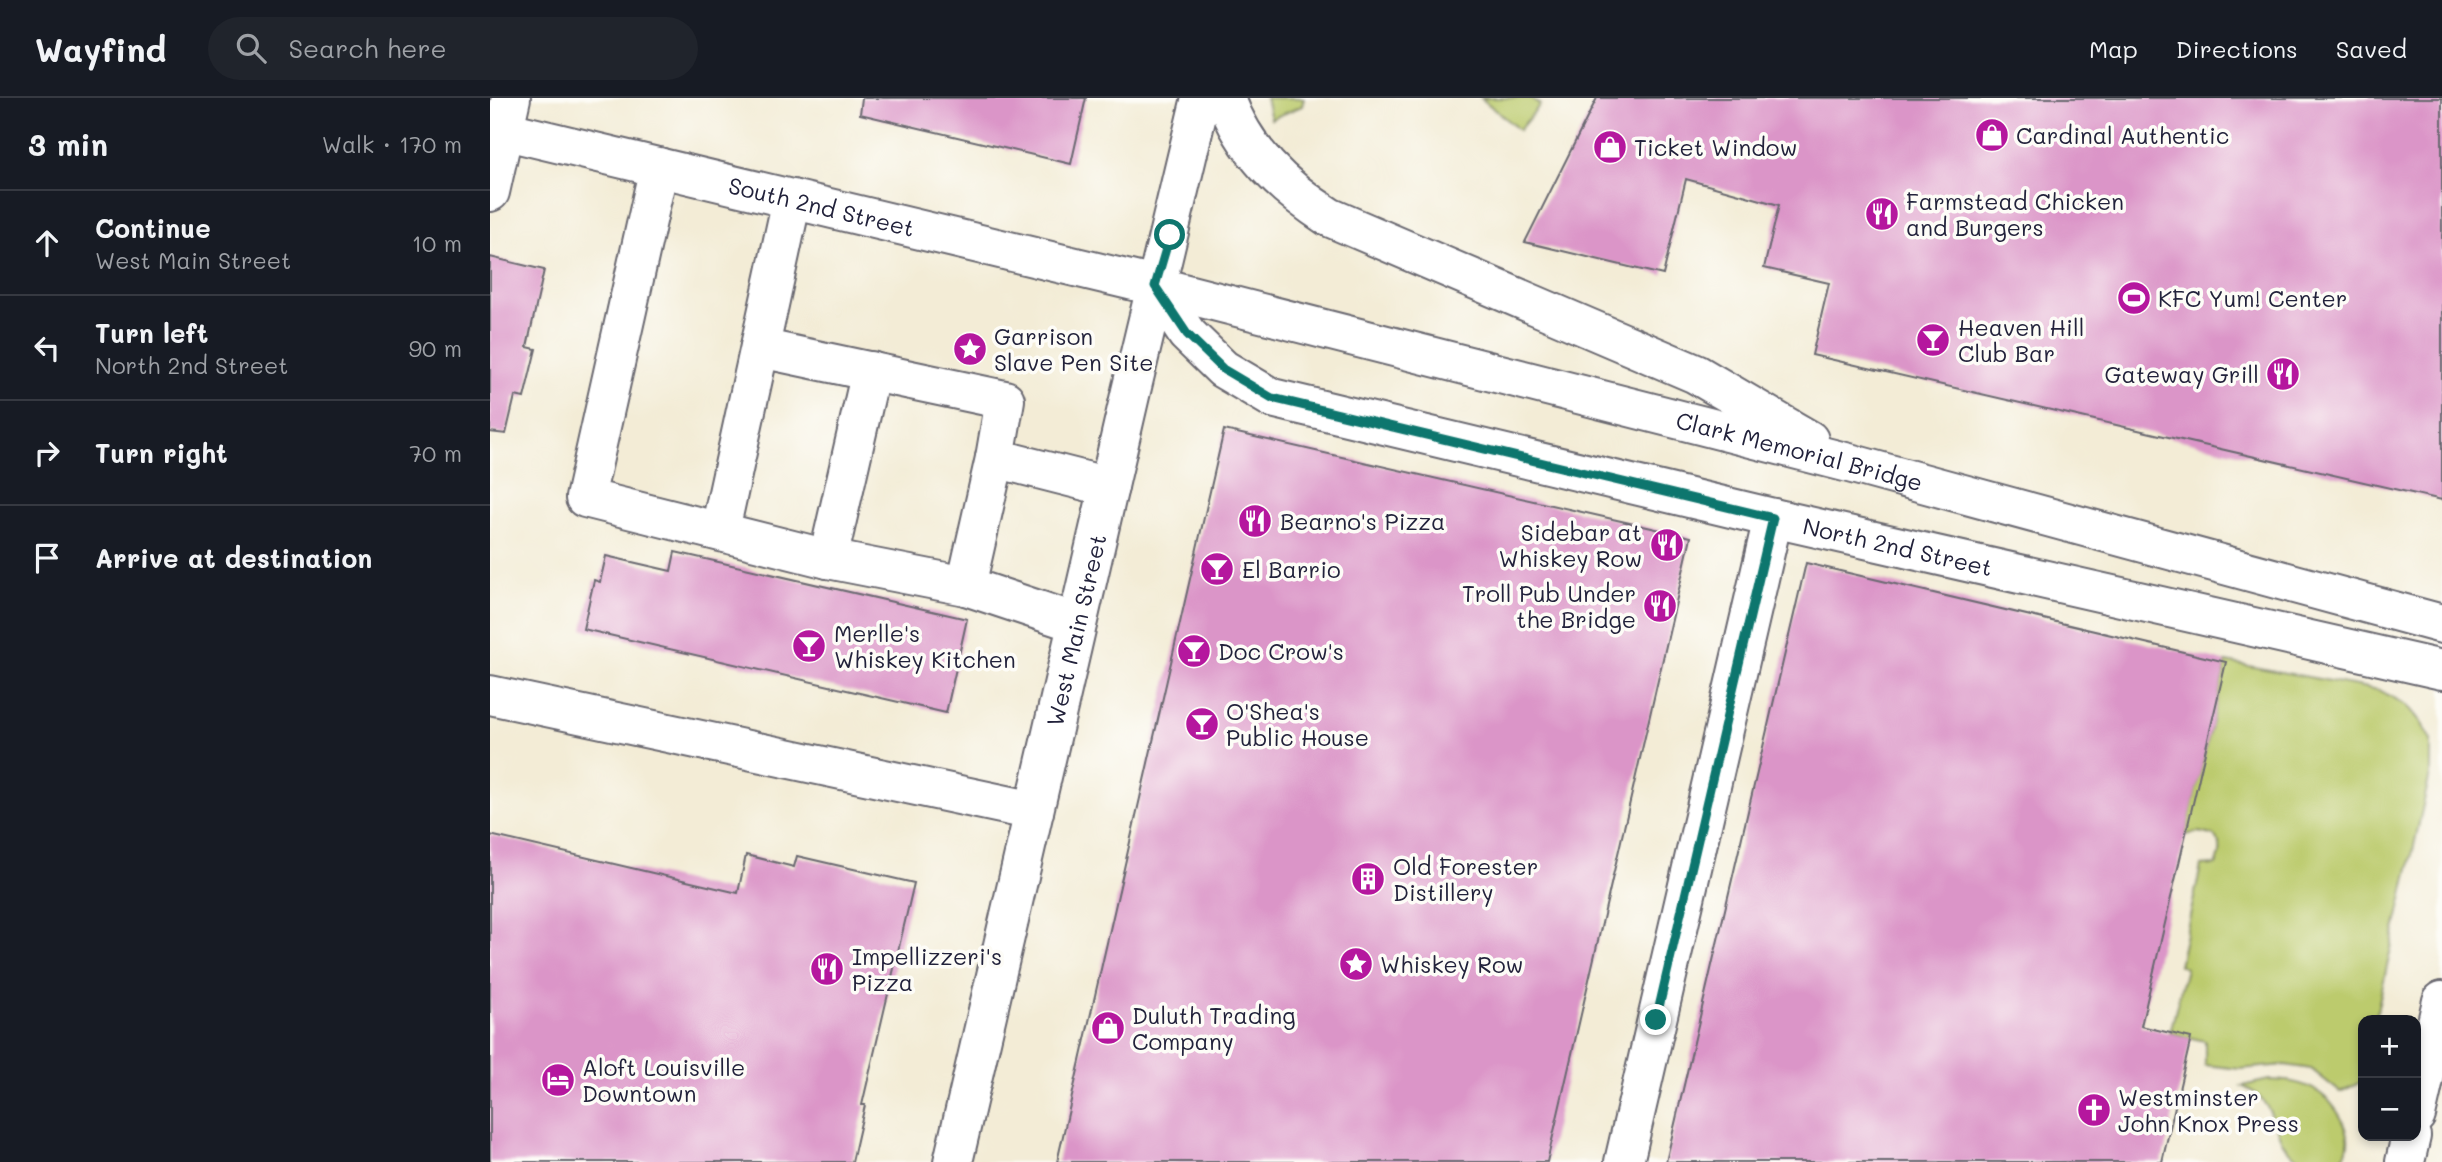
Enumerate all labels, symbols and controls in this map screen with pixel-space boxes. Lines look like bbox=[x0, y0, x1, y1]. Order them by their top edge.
search box bbox=[208, 17, 698, 80]
text: Wayfind bbox=[35, 27, 166, 70]
icon: search bbox=[232, 29, 270, 67]
text: Search here bbox=[288, 31, 447, 65]
text: Map bbox=[2089, 33, 2138, 64]
text: Directions bbox=[2176, 33, 2298, 64]
text: Saved bbox=[2336, 33, 2407, 64]
shop icon: Cardinal Authentic bbox=[1973, 116, 2011, 154]
place label: Cardinal Authentic bbox=[2016, 120, 2229, 150]
text: 3 min bbox=[28, 124, 108, 164]
shop icon: Ticket Window bbox=[1591, 128, 1629, 166]
text: Walk · 170 m bbox=[322, 129, 462, 159]
place label: Ticket Window bbox=[1634, 132, 1797, 162]
street label: South 2nd Street bbox=[726, 170, 918, 243]
place label: Farmstead Chicken and Burgers bbox=[1906, 186, 2124, 242]
restaurant icon: Farmstead Chicken and Burgers bbox=[1863, 195, 1901, 233]
text: Continue bbox=[95, 211, 211, 245]
route start bbox=[1154, 219, 1185, 250]
icon: ahead bbox=[28, 224, 66, 262]
text: 10 m bbox=[412, 228, 462, 258]
text: West Main Street bbox=[95, 245, 291, 275]
sports icon: KFC Yum! Center bbox=[2115, 279, 2153, 317]
place label: KFC Yum! Center bbox=[2158, 283, 2347, 313]
place label: Heaven Hill Club Bar bbox=[1958, 312, 2084, 368]
text: Turn left bbox=[95, 316, 208, 350]
place label: Garrison Slave Pen Site bbox=[994, 321, 1154, 377]
bar icon: Heaven Hill Club Bar bbox=[1914, 321, 1952, 359]
icon: left bbox=[28, 329, 66, 367]
place icon: Garrison Slave Pen Site bbox=[951, 330, 989, 368]
text: 90 m bbox=[409, 333, 462, 363]
text: North 2nd Street bbox=[95, 350, 288, 380]
restaurant icon: Gateway Grill bbox=[2264, 355, 2302, 393]
place label: Gateway Grill bbox=[2105, 359, 2259, 389]
street label: Clark Memorial Bridge bbox=[1673, 405, 1926, 497]
icon: right bbox=[28, 434, 66, 472]
text: Turn right bbox=[95, 436, 228, 470]
text: 70 m bbox=[409, 438, 462, 468]
restaurant icon: Bearno's Pizza bbox=[1236, 502, 1274, 540]
place label: Bearno's Pizza bbox=[1280, 506, 1445, 536]
street label: North 2nd Street bbox=[1800, 510, 1995, 582]
place label: Sidebar at Whiskey Row bbox=[1499, 517, 1642, 573]
restaurant icon: Sidebar at Whiskey Row bbox=[1648, 526, 1686, 564]
street label: West Main Street bbox=[1039, 531, 1113, 729]
icon: arrive bbox=[28, 539, 66, 577]
text: Arrive at destination bbox=[95, 541, 372, 575]
bar icon: El Barrio bbox=[1198, 550, 1236, 588]
place label: El Barrio bbox=[1242, 554, 1341, 584]
place label: Troll Pub Under the Bridge bbox=[1462, 578, 1636, 634]
restaurant icon: Troll Pub Under the Bridge bbox=[1641, 587, 1679, 625]
place label: Merlle's Whiskey Kitchen bbox=[834, 618, 1016, 674]
bar icon: Merlle's Whiskey Kitchen bbox=[790, 627, 828, 665]
bar icon: Doc Crow's bbox=[1175, 632, 1213, 670]
place label: Doc Crow's bbox=[1218, 636, 1344, 666]
place label: O'Shea's Public House bbox=[1226, 696, 1369, 752]
bar icon: O'Shea's Public House bbox=[1183, 705, 1221, 743]
place label: Old Forester Distillery bbox=[1393, 851, 1538, 907]
building icon: Old Forester Distillery bbox=[1349, 860, 1387, 898]
place label: Impellizzeri's Pizza bbox=[852, 941, 1002, 997]
place icon: Whiskey Row bbox=[1337, 945, 1375, 983]
place label: Whiskey Row bbox=[1380, 949, 1523, 979]
restaurant icon: Impellizzeri's Pizza bbox=[808, 950, 846, 988]
place label: Duluth Trading Company bbox=[1132, 1000, 1296, 1056]
route end bbox=[1640, 1004, 1671, 1035]
shop icon: Duluth Trading Company bbox=[1089, 1009, 1127, 1047]
map controls bbox=[2358, 1015, 2421, 1141]
button: + bbox=[2358, 1015, 2421, 1078]
place label: Aloft Louisville Downtown bbox=[582, 1052, 745, 1108]
hotel icon: Aloft Louisville Downtown bbox=[539, 1061, 577, 1099]
button: − bbox=[2358, 1078, 2421, 1141]
place label: Westminster John Knox Press bbox=[2118, 1082, 2299, 1138]
church icon: Westminster John Knox Press bbox=[2075, 1091, 2113, 1129]

